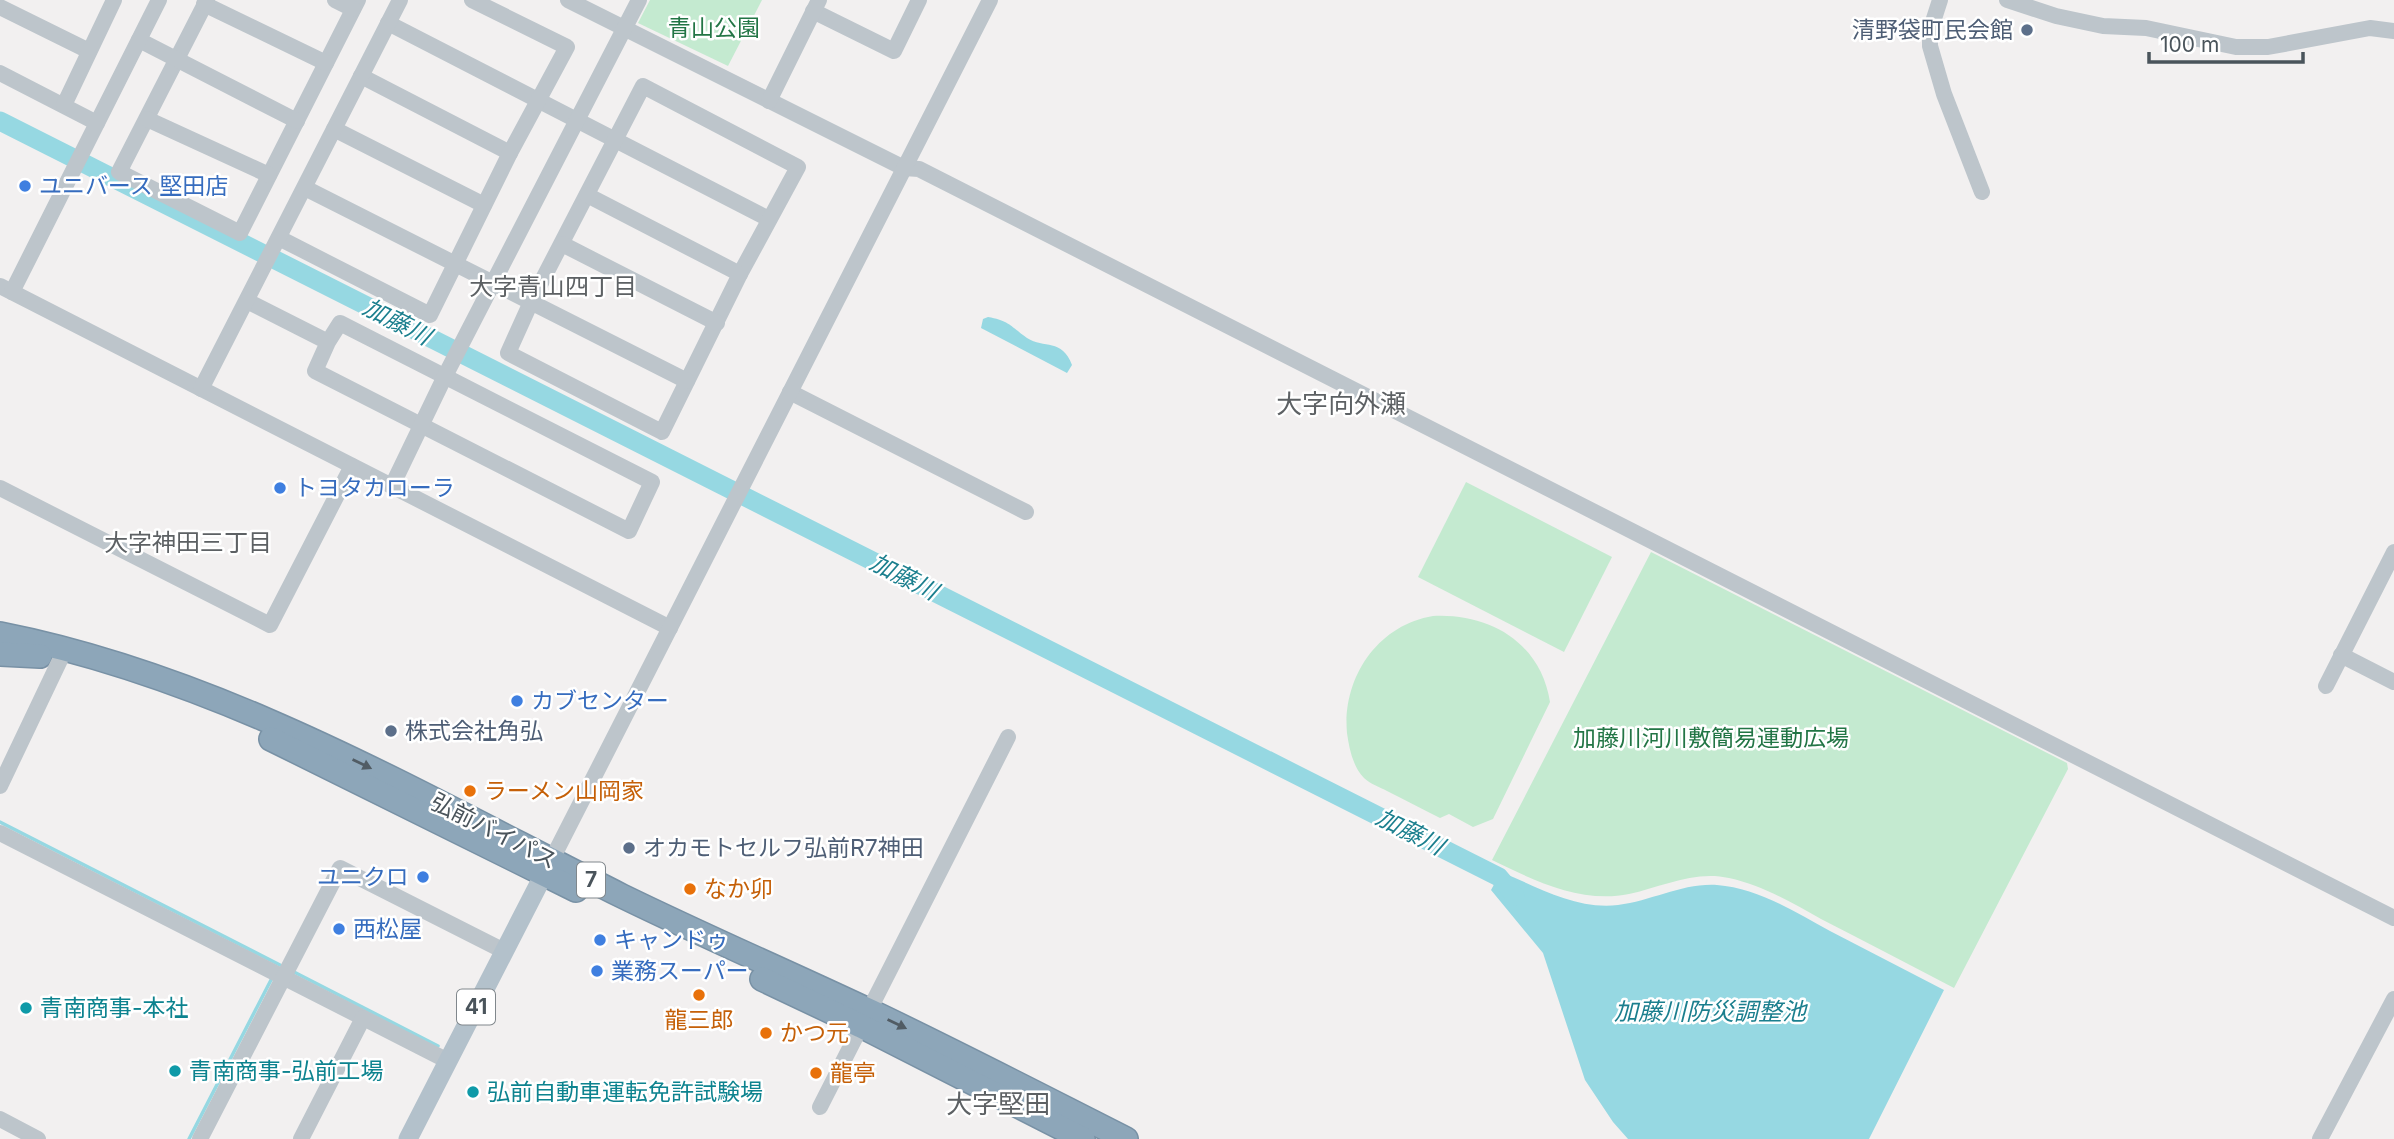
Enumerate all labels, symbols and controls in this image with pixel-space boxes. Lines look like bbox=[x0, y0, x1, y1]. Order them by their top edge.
park label: 青山公園 bbox=[668, 14, 760, 42]
place label: 清野袋町民会館 bbox=[1852, 16, 2013, 44]
scale bar bbox=[2149, 21, 2303, 65]
marker: 清野袋町民会館 bbox=[2019, 22, 2035, 38]
text: 100 m bbox=[2160, 32, 2219, 57]
place label: ユニバース 堅田店 bbox=[39, 172, 228, 200]
marker: ユニバース 堅田店 bbox=[17, 178, 33, 194]
district label: 大字青山四丁目 bbox=[469, 272, 637, 301]
water label: 加藤川 bbox=[359, 292, 439, 352]
district label: 大字向外瀬 bbox=[1276, 388, 1406, 419]
place label: トヨタカローラ bbox=[294, 474, 455, 502]
marker: トヨタカローラ bbox=[272, 480, 288, 496]
district label: 大字神田三丁目 bbox=[104, 528, 272, 557]
water label: 加藤川 bbox=[866, 547, 946, 607]
place label: カブセンター bbox=[531, 687, 669, 715]
marker: カブセンター bbox=[509, 693, 525, 709]
place label: 株式会社角弘 bbox=[405, 717, 543, 745]
marker: 株式会社角弘 bbox=[383, 723, 399, 739]
park label: 加藤川河川敷簡易運動広場 bbox=[1573, 724, 1849, 752]
one-way arrow bbox=[352, 759, 372, 770]
place label: ラーメン山岡家 bbox=[484, 777, 644, 805]
marker: ラーメン山岡家 bbox=[462, 783, 478, 799]
street label: 弘前バイパス bbox=[426, 787, 562, 875]
water label: 加藤川 bbox=[1372, 802, 1452, 862]
place label: オカモトセルフ弘前R7神田 bbox=[643, 834, 924, 862]
marker: オカモトセルフ弘前R7神田 bbox=[621, 840, 637, 856]
road number: 7 bbox=[577, 862, 605, 898]
place label: ユニクロ bbox=[317, 863, 409, 891]
marker: ユニクロ bbox=[415, 869, 431, 885]
place label: なか卯 bbox=[704, 875, 773, 903]
marker: なか卯 bbox=[682, 881, 698, 897]
place label: 西松屋 bbox=[353, 915, 422, 943]
marker: 西松屋 bbox=[331, 921, 347, 937]
place label: キャンドゥ bbox=[614, 926, 729, 954]
marker: キャンドゥ bbox=[592, 932, 608, 948]
place label: 業務スーパー bbox=[611, 957, 749, 985]
marker: 業務スーパー bbox=[589, 963, 605, 979]
marker: 龍三郎 bbox=[691, 987, 707, 1003]
road number: 41 bbox=[457, 990, 495, 1024]
place label: 青南商事-本社 bbox=[40, 994, 189, 1022]
water label: 加藤川防災調整池 bbox=[1614, 997, 1808, 1026]
marker: 青南商事-本社 bbox=[18, 1000, 34, 1016]
place label: 龍三郎 bbox=[665, 1006, 734, 1034]
place label: かつ元 bbox=[780, 1019, 849, 1047]
one-way arrow bbox=[887, 1019, 907, 1030]
marker: かつ元 bbox=[758, 1025, 774, 1041]
place label: 青南商事-弘前工場 bbox=[189, 1057, 384, 1085]
place label: 龍亭 bbox=[830, 1059, 876, 1087]
marker: 青南商事-弘前工場 bbox=[167, 1063, 183, 1079]
marker: 龍亭 bbox=[808, 1065, 824, 1081]
place label: 弘前自動車運転免許試験場 bbox=[487, 1078, 763, 1106]
marker: 弘前自動車運転免許試験場 bbox=[465, 1084, 481, 1100]
district label: 大字堅田 bbox=[946, 1088, 1050, 1119]

